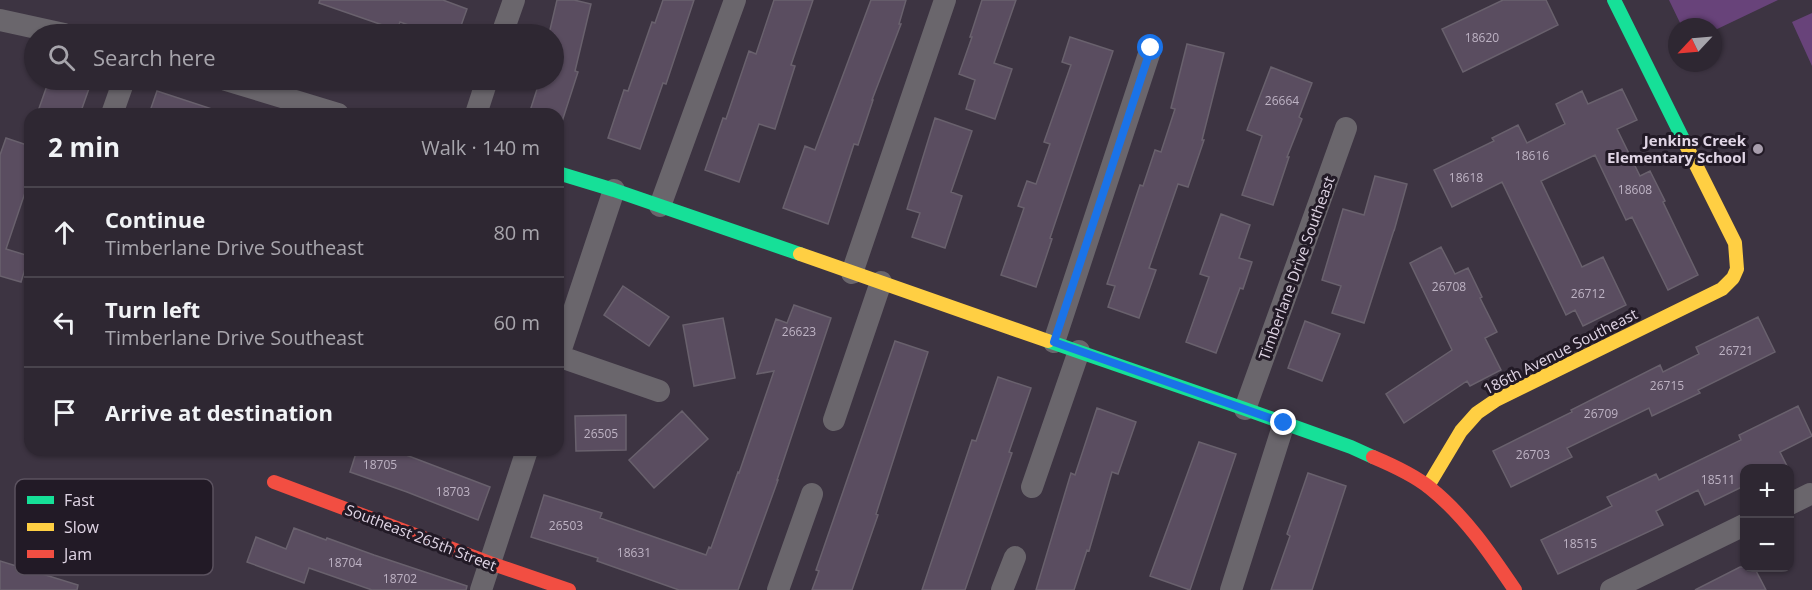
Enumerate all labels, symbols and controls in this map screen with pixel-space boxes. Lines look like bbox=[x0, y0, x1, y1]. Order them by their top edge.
north arrow bbox=[1668, 18, 1722, 72]
search box bbox=[24, 24, 564, 90]
house number: 18620 bbox=[1465, 29, 1499, 46]
route start bbox=[1137, 34, 1163, 60]
icon: search bbox=[45, 41, 78, 74]
text: Search here bbox=[93, 42, 216, 72]
house number: 26664 bbox=[1265, 92, 1299, 109]
text: 2 min bbox=[48, 129, 120, 165]
place label: Jenkins Creek Elementary School bbox=[1607, 130, 1747, 167]
text: Walk · 140 m bbox=[421, 134, 540, 161]
marker: Jenkins Creek Elementary School bbox=[1751, 142, 1765, 156]
house number: 18616 bbox=[1515, 147, 1549, 164]
house number: 18618 bbox=[1449, 169, 1483, 186]
street label: Timberlane Drive Southeast bbox=[1253, 173, 1339, 363]
house number: 18608 bbox=[1618, 181, 1652, 198]
text: Continue bbox=[105, 204, 205, 234]
icon: ahead bbox=[48, 216, 81, 249]
text: 80 m bbox=[493, 219, 540, 246]
text: Timberlane Drive Southeast bbox=[105, 234, 364, 261]
house number: 26708 bbox=[1432, 278, 1466, 295]
house number: 26712 bbox=[1571, 285, 1605, 302]
text: Turn left bbox=[105, 294, 200, 324]
street label: 186th Avenue Southeast bbox=[1479, 303, 1641, 399]
icon: left bbox=[48, 306, 81, 339]
text: 60 m bbox=[493, 309, 540, 336]
house number: 26623 bbox=[782, 323, 816, 340]
text: Timberlane Drive Southeast bbox=[105, 324, 364, 351]
house number: 26721 bbox=[1719, 342, 1753, 359]
house number: 26715 bbox=[1650, 377, 1684, 394]
icon: arrive bbox=[48, 396, 81, 429]
text: Arrive at destination bbox=[105, 397, 333, 427]
house number: 26709 bbox=[1584, 405, 1618, 422]
route end bbox=[1270, 409, 1296, 435]
house number: 26505 bbox=[584, 425, 618, 442]
house number: 26703 bbox=[1516, 446, 1550, 463]
house number: 18705 bbox=[363, 456, 397, 473]
map controls bbox=[1740, 464, 1794, 572]
button: + bbox=[1740, 464, 1794, 518]
house number: 18511 bbox=[1701, 471, 1735, 488]
legend bbox=[15, 479, 213, 575]
house number: 18703 bbox=[436, 483, 470, 500]
text: Fast bbox=[64, 489, 95, 511]
street label: Southeast 265th Street bbox=[343, 499, 499, 575]
text: Slow bbox=[64, 516, 99, 538]
house number: 26503 bbox=[549, 517, 583, 534]
button: − bbox=[1740, 518, 1794, 572]
house number: 18515 bbox=[1563, 535, 1597, 552]
text: Jam bbox=[62, 543, 92, 565]
house number: 18631 bbox=[617, 544, 651, 561]
house number: 18704 bbox=[328, 554, 362, 571]
house number: 18702 bbox=[383, 570, 417, 587]

